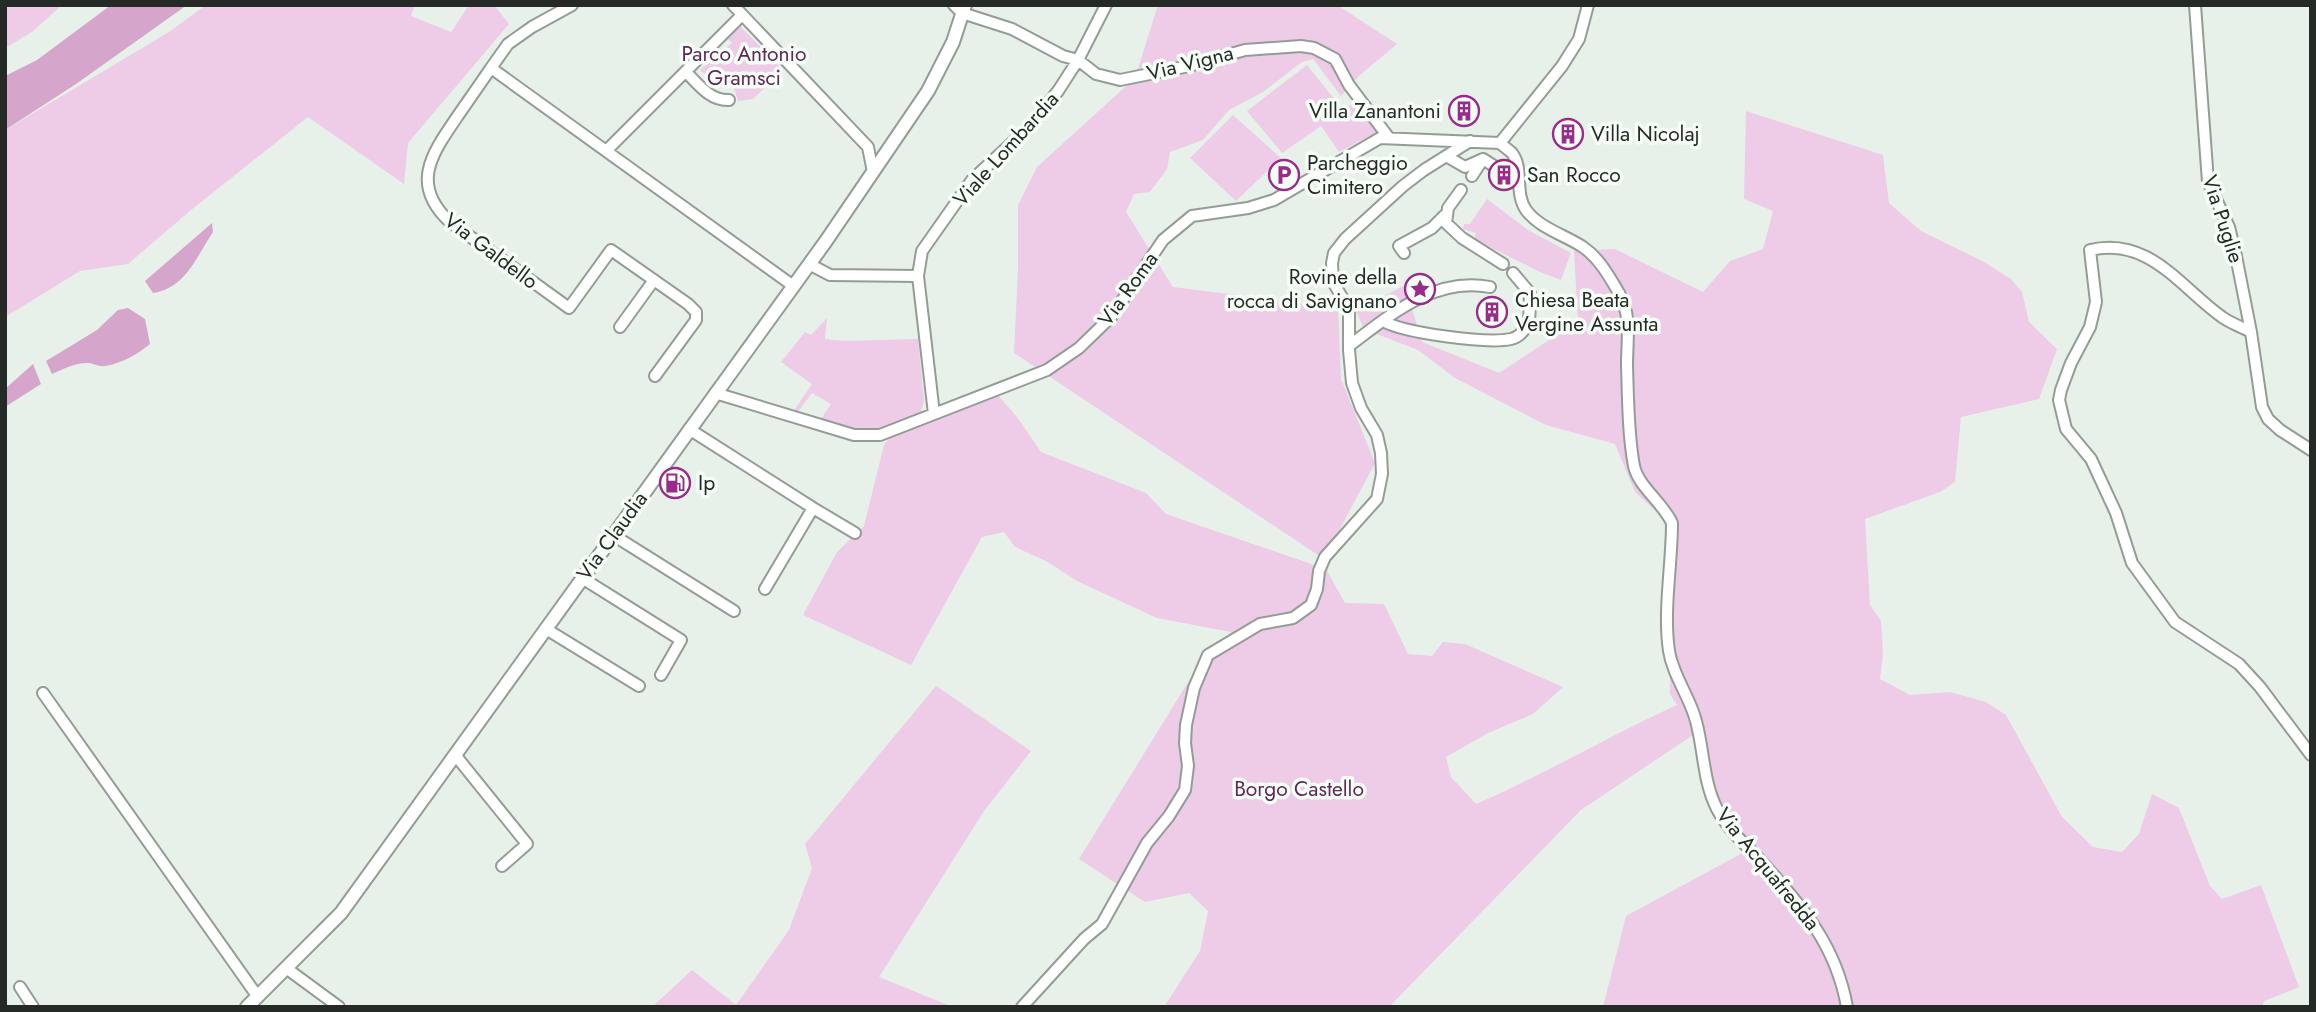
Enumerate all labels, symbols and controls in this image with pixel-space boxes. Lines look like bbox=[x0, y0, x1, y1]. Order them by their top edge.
street label: Via Vigna bbox=[1144, 38, 1236, 88]
park label: Parco Antonio Gramsci bbox=[681, 39, 807, 93]
street label: Viale Lombardia bbox=[946, 85, 1066, 213]
building icon: Villa Zanantoni bbox=[1447, 94, 1481, 128]
place label: Villa Zanantoni bbox=[1309, 96, 1441, 126]
building icon: Villa Nicolaj bbox=[1551, 117, 1585, 151]
place label: Villa Nicolaj bbox=[1591, 119, 1700, 149]
place label: Parcheggio Cimitero bbox=[1307, 148, 1408, 202]
parking icon: Parcheggio Cimitero bbox=[1267, 158, 1301, 192]
building icon: San Rocco bbox=[1487, 158, 1521, 192]
place label: San Rocco bbox=[1527, 160, 1621, 190]
street label: Via Puglie bbox=[2195, 171, 2251, 267]
street label: Via Galdello bbox=[438, 206, 544, 296]
street label: Via Roma bbox=[1091, 246, 1165, 332]
place label: Rovine della rocca di Savignano bbox=[1227, 262, 1397, 316]
place icon: Rovine della rocca di Savignano bbox=[1403, 272, 1437, 306]
place label: Chiesa Beata Vergine Assunta bbox=[1515, 285, 1658, 339]
building icon: Chiesa Beata Vergine Assunta bbox=[1475, 295, 1509, 329]
fuel station icon: Ip bbox=[658, 466, 692, 500]
place label: Ip bbox=[698, 468, 715, 498]
street label: Via Claudia bbox=[569, 485, 655, 587]
park label: Borgo Castello bbox=[1234, 774, 1364, 804]
street label: Via Acquafredda bbox=[1709, 801, 1827, 937]

